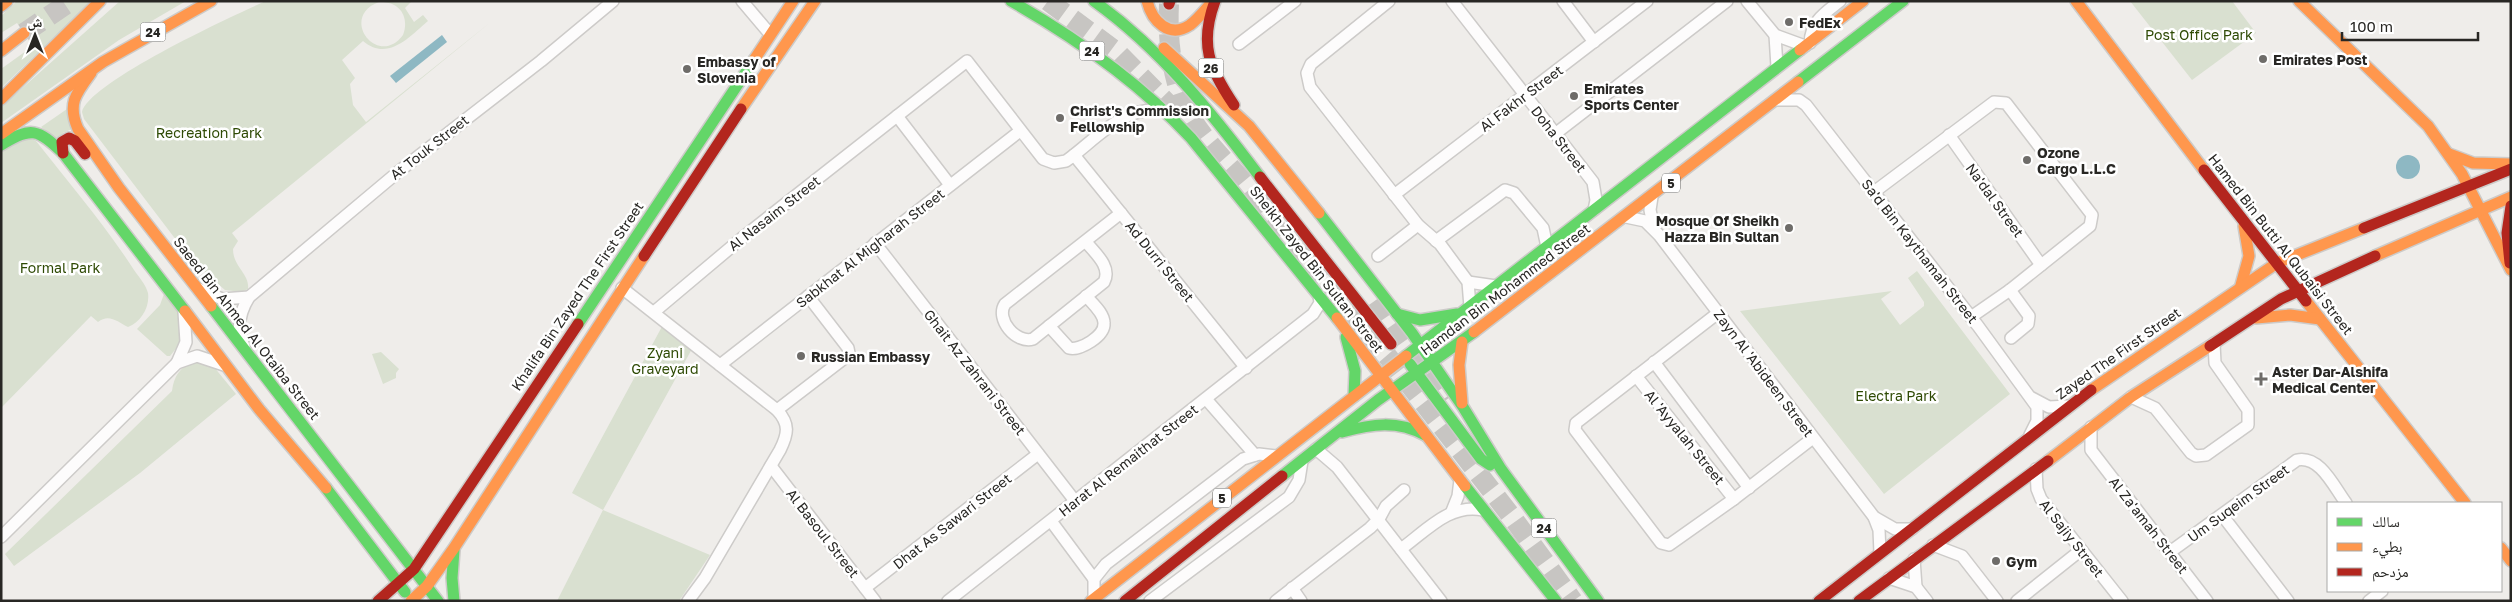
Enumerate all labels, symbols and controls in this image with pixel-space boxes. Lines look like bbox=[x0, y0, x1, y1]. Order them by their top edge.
north arrow bbox=[10, 10, 60, 60]
scale bar bbox=[2342, 10, 2478, 42]
text: ش bbox=[28, 13, 43, 31]
place label: FedEx bbox=[1799, 14, 1841, 31]
marker: FedEx bbox=[1783, 16, 1795, 28]
text: 100 m bbox=[2350, 17, 2393, 35]
road number: 24 bbox=[140, 22, 166, 42]
park label: Post Office Park bbox=[2145, 26, 2253, 43]
road number: 24 bbox=[1080, 41, 1104, 60]
place label: Emirates Post bbox=[2273, 51, 2368, 68]
place label: Embassy of Slovenia bbox=[697, 53, 776, 86]
marker: Emirates Post bbox=[2257, 53, 2269, 65]
road number: 26 bbox=[1198, 58, 1224, 78]
street label: Al Fakhr Street bbox=[1476, 61, 1566, 135]
marker: Embassy of Slovenia bbox=[681, 63, 693, 75]
place label: Emirates Sports Center bbox=[1584, 80, 1680, 113]
marker: Emirates Sports Center bbox=[1568, 90, 1580, 102]
place label: Christ's Commission Fellowship bbox=[1070, 102, 1209, 135]
street label: Doha Street bbox=[1528, 102, 1590, 176]
street label: At Touk Street bbox=[386, 111, 472, 183]
marker: Christ's Commission Fellowship bbox=[1054, 112, 1066, 124]
park label: Recreation Park bbox=[156, 124, 262, 141]
place label: Ozone Cargo L.L.C bbox=[2037, 144, 2116, 177]
street label: Hamed Bin Butti Al Qubaisi Street bbox=[2205, 150, 2357, 338]
marker: Ozone Cargo L.L.C bbox=[2021, 154, 2033, 166]
street label: Na'dal Street bbox=[1962, 160, 2028, 240]
street label: Al Nasaim Street bbox=[725, 172, 823, 254]
road number: 5 bbox=[1662, 174, 1680, 192]
street label: Sa'd Bin Kaythamah Street bbox=[1858, 175, 1982, 327]
street label: Sheikh Zayed Bin Sultan Street bbox=[1247, 182, 1387, 356]
street label: Sabkhat Al Migharah Street bbox=[792, 185, 948, 311]
street label: Khalifa Bin Zayed The First Street bbox=[507, 198, 647, 394]
place label: Mosque Of Sheikh Hazza Bin Sultan bbox=[1656, 212, 1779, 245]
street label: Ad Durri Street bbox=[1122, 217, 1198, 305]
street label: Hamdan Bin Mohammed Street bbox=[1417, 220, 1593, 358]
marker: Mosque Of Sheikh Hazza Bin Sultan bbox=[1783, 222, 1795, 234]
street label: Saeed Bin Ahmed Al Otaiba Street bbox=[170, 233, 324, 423]
park label: Formal Park bbox=[20, 259, 100, 276]
street label: Zayed The First Street bbox=[2052, 304, 2184, 402]
street label: Ghait Az Zahrani Street bbox=[921, 306, 1029, 438]
street label: Zayn Al 'Abideen Street bbox=[1711, 306, 1817, 440]
park label: Zyani Graveyard bbox=[631, 344, 699, 377]
place label: Russian Embassy bbox=[811, 348, 931, 365]
marker: Russian Embassy bbox=[795, 350, 807, 362]
place label: Aster Dar-Alshifa Medical Center bbox=[2272, 363, 2388, 396]
marker: Aster Dar-Alshifa Medical Center bbox=[2254, 372, 2268, 386]
street label: Al 'Ayyalah Street bbox=[1642, 386, 1728, 488]
park label: Electra Park bbox=[1855, 387, 1937, 404]
street label: Harat Al Remaithat Street bbox=[1055, 400, 1201, 520]
street label: Um Suqeim Street bbox=[2184, 460, 2292, 546]
street label: Dhat As Sawari Street bbox=[889, 470, 1015, 572]
street label: Al Za'amah Street bbox=[2106, 473, 2192, 577]
street label: Al Basoul Street bbox=[783, 485, 863, 581]
road number: 5 bbox=[1213, 488, 1231, 508]
street label: Al Sajiy Street bbox=[2036, 496, 2108, 580]
legend bbox=[2327, 502, 2502, 592]
text: سالك bbox=[2372, 512, 2400, 530]
road number: 24 bbox=[1532, 518, 1556, 538]
text: بطيء bbox=[2372, 537, 2402, 559]
place label: Gym bbox=[2006, 553, 2037, 570]
marker: Gym bbox=[1990, 555, 2002, 567]
text: مزدحم bbox=[2372, 562, 2409, 582]

